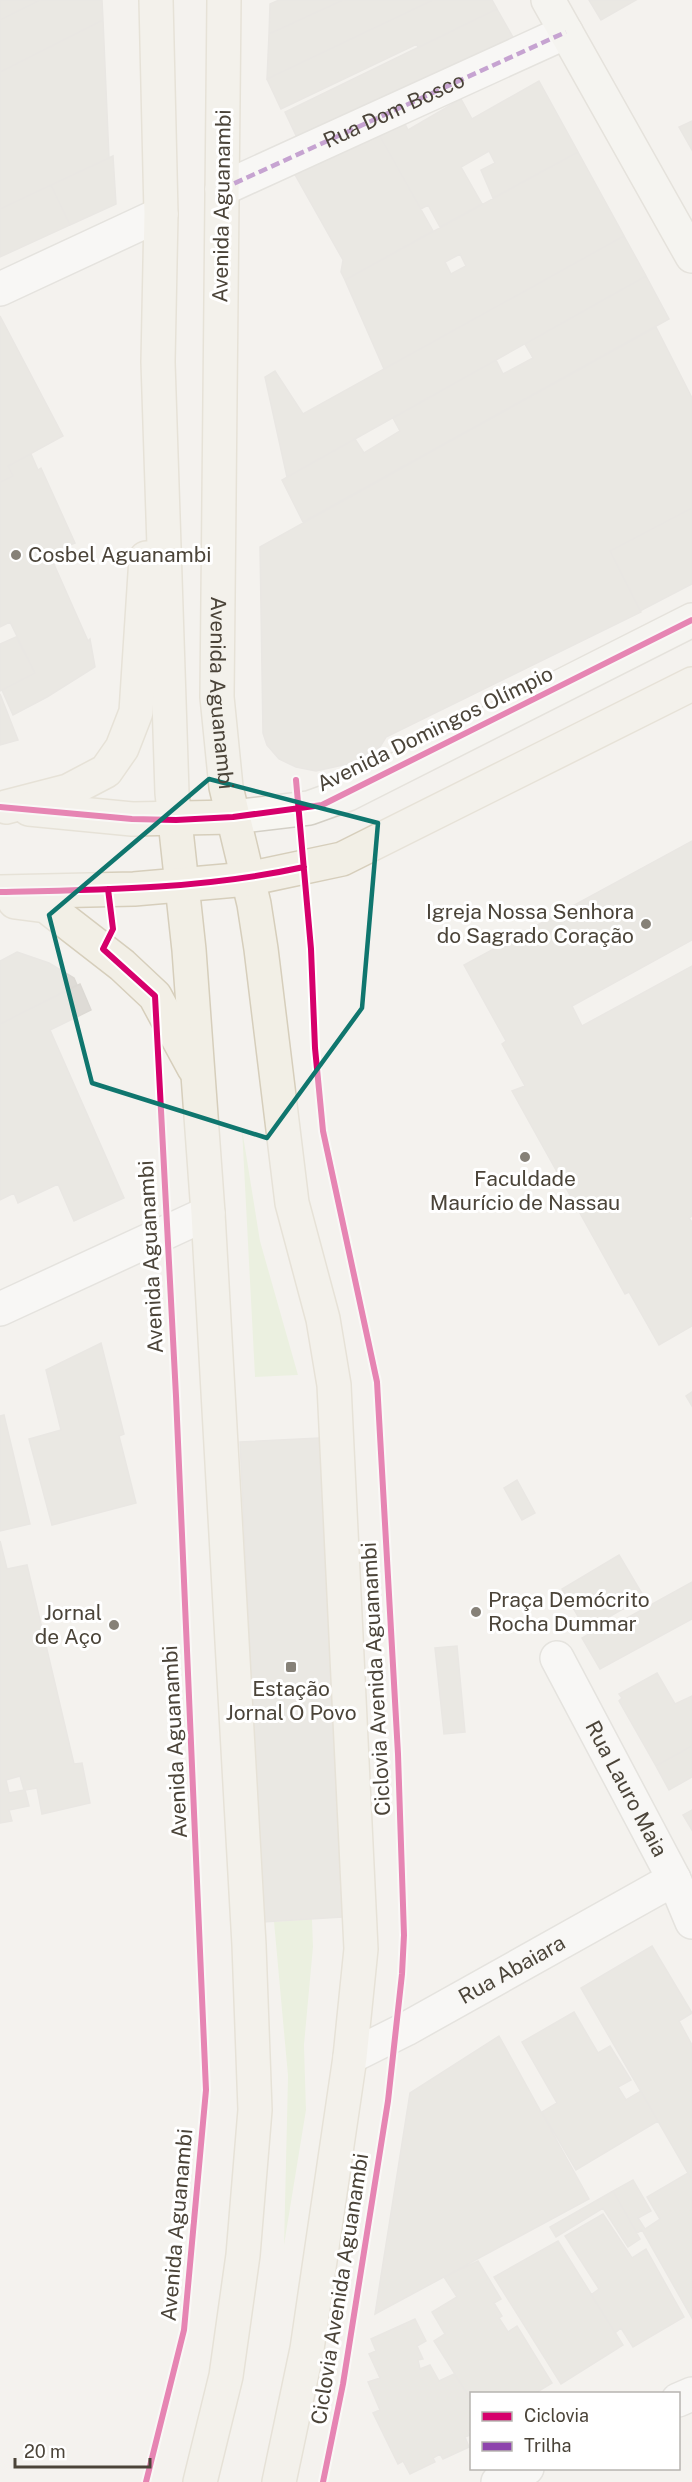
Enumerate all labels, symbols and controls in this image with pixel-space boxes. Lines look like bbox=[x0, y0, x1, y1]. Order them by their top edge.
street label: Rua Dom Bosco bbox=[319, 67, 468, 153]
street label: Avenida Aguanambi bbox=[207, 109, 236, 303]
place label: Cosbel Aguanambi bbox=[28, 542, 211, 567]
marker: Cosbel Aguanambi bbox=[9, 548, 23, 562]
street label: Avenida Aguanambi bbox=[205, 596, 239, 790]
street label: Avenida Domingos Olímpio bbox=[313, 660, 557, 797]
place label: Igreja Nossa Senhora do Sagrado Coração bbox=[426, 899, 634, 948]
marker: Igreja Nossa Senhora do Sagrado Coração bbox=[639, 917, 653, 931]
marker: Faculdade Maurício de Nassau bbox=[518, 1150, 532, 1164]
street label: Avenida Aguanambi bbox=[133, 1160, 168, 1354]
place label: Faculdade Maurício de Nassau bbox=[430, 1166, 620, 1215]
street label: Ciclovia Avenida Aguanambi bbox=[356, 1541, 395, 1817]
place label: Praça Demócrito Rocha Dummar bbox=[488, 1587, 650, 1636]
place label: Jornal de Aço bbox=[35, 1600, 102, 1649]
marker: Praça Demócrito Rocha Dummar bbox=[469, 1605, 483, 1619]
marker: Jornal de Aço bbox=[107, 1618, 121, 1632]
street label: Avenida Aguanambi bbox=[157, 1645, 192, 1839]
marker: Estação Jornal O Povo bbox=[284, 1660, 298, 1674]
place label: Estação Jornal O Povo bbox=[225, 1676, 357, 1725]
street label: Rua Lauro Maia bbox=[580, 1716, 673, 1861]
street label: Rua Abaiara bbox=[454, 1929, 569, 2009]
street label: Avenida Aguanambi bbox=[156, 2128, 197, 2322]
street label: Ciclovia Avenida Aguanambi bbox=[306, 2152, 373, 2426]
legend bbox=[470, 2392, 680, 2470]
text: Ciclovia bbox=[524, 2405, 589, 2426]
scale bar bbox=[15, 2431, 150, 2469]
text: Trilha bbox=[524, 2435, 571, 2456]
text: 20 m bbox=[24, 2441, 66, 2462]

